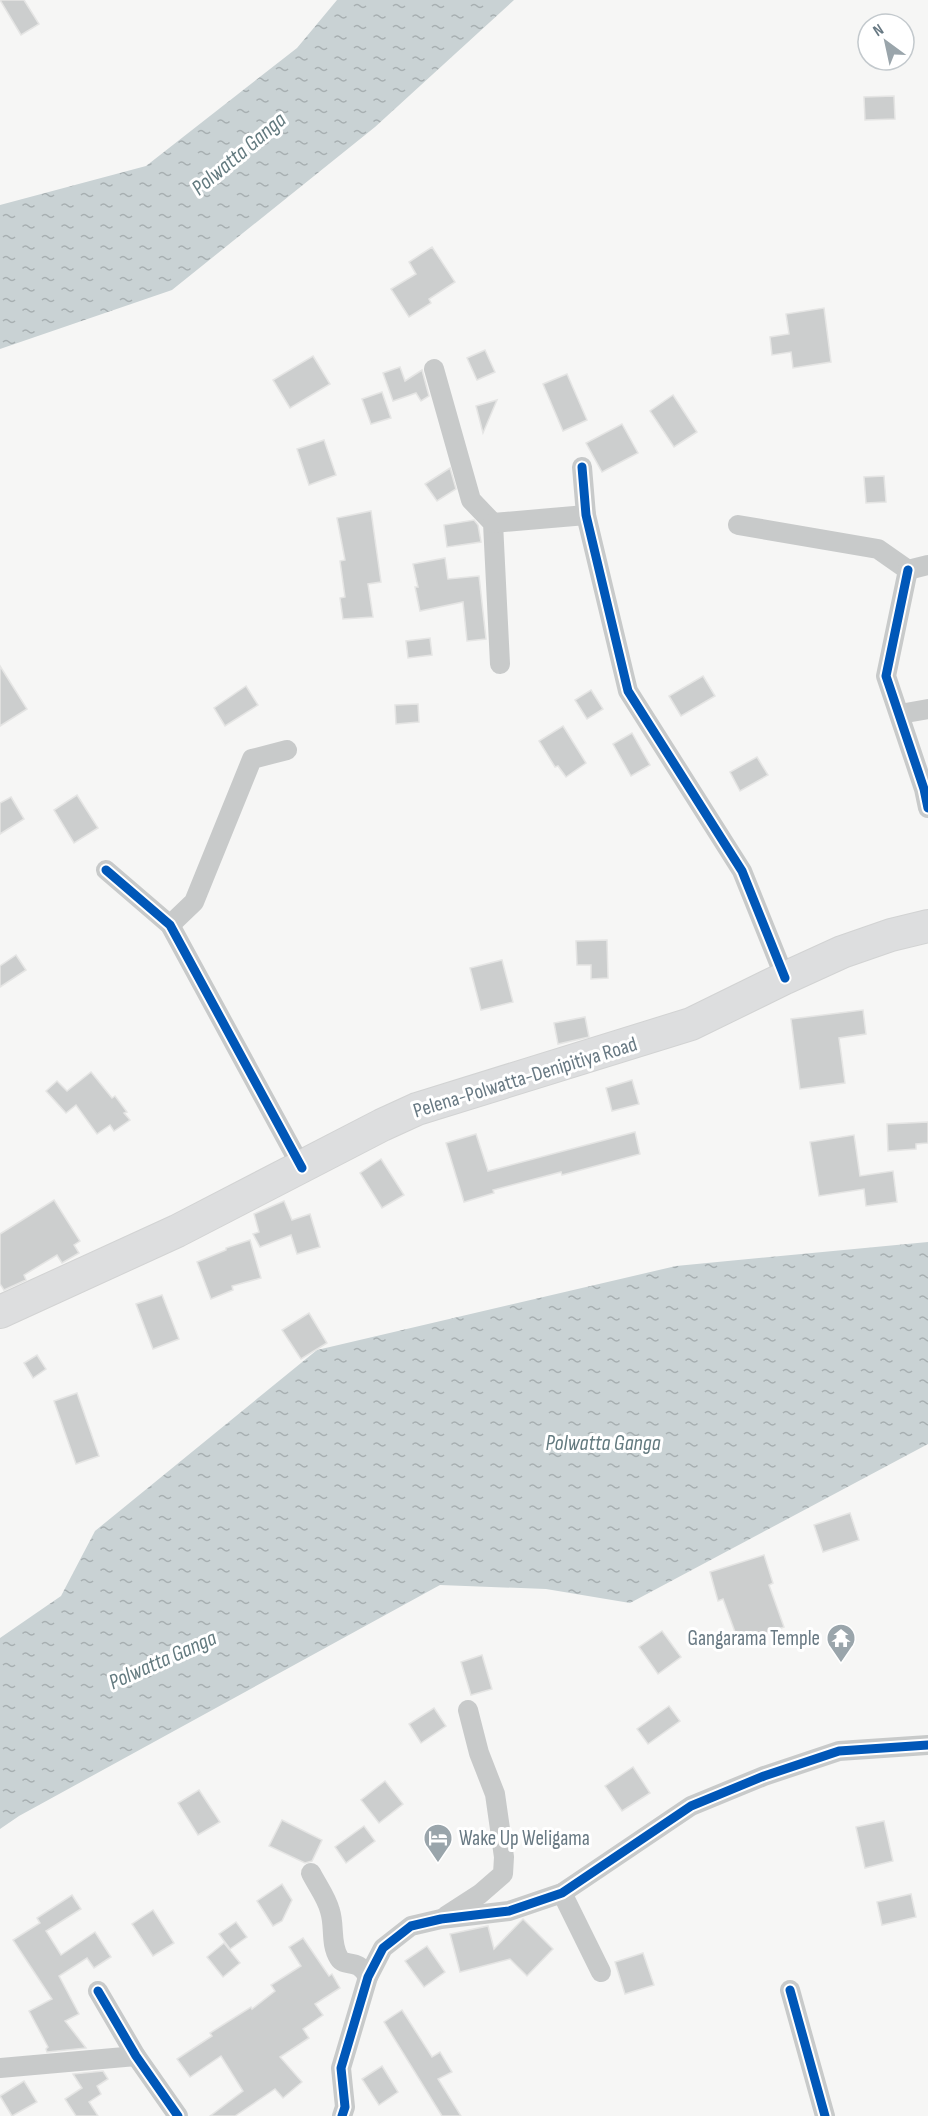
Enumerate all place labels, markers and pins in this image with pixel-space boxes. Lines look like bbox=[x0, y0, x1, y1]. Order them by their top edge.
temple icon: Gangarama Temple bbox=[825, 1622, 857, 1664]
place label: Gangarama Temple bbox=[688, 1626, 820, 1651]
hotel icon: Wake Up Weligama bbox=[422, 1822, 454, 1864]
place label: Wake Up Weligama bbox=[459, 1826, 590, 1851]

